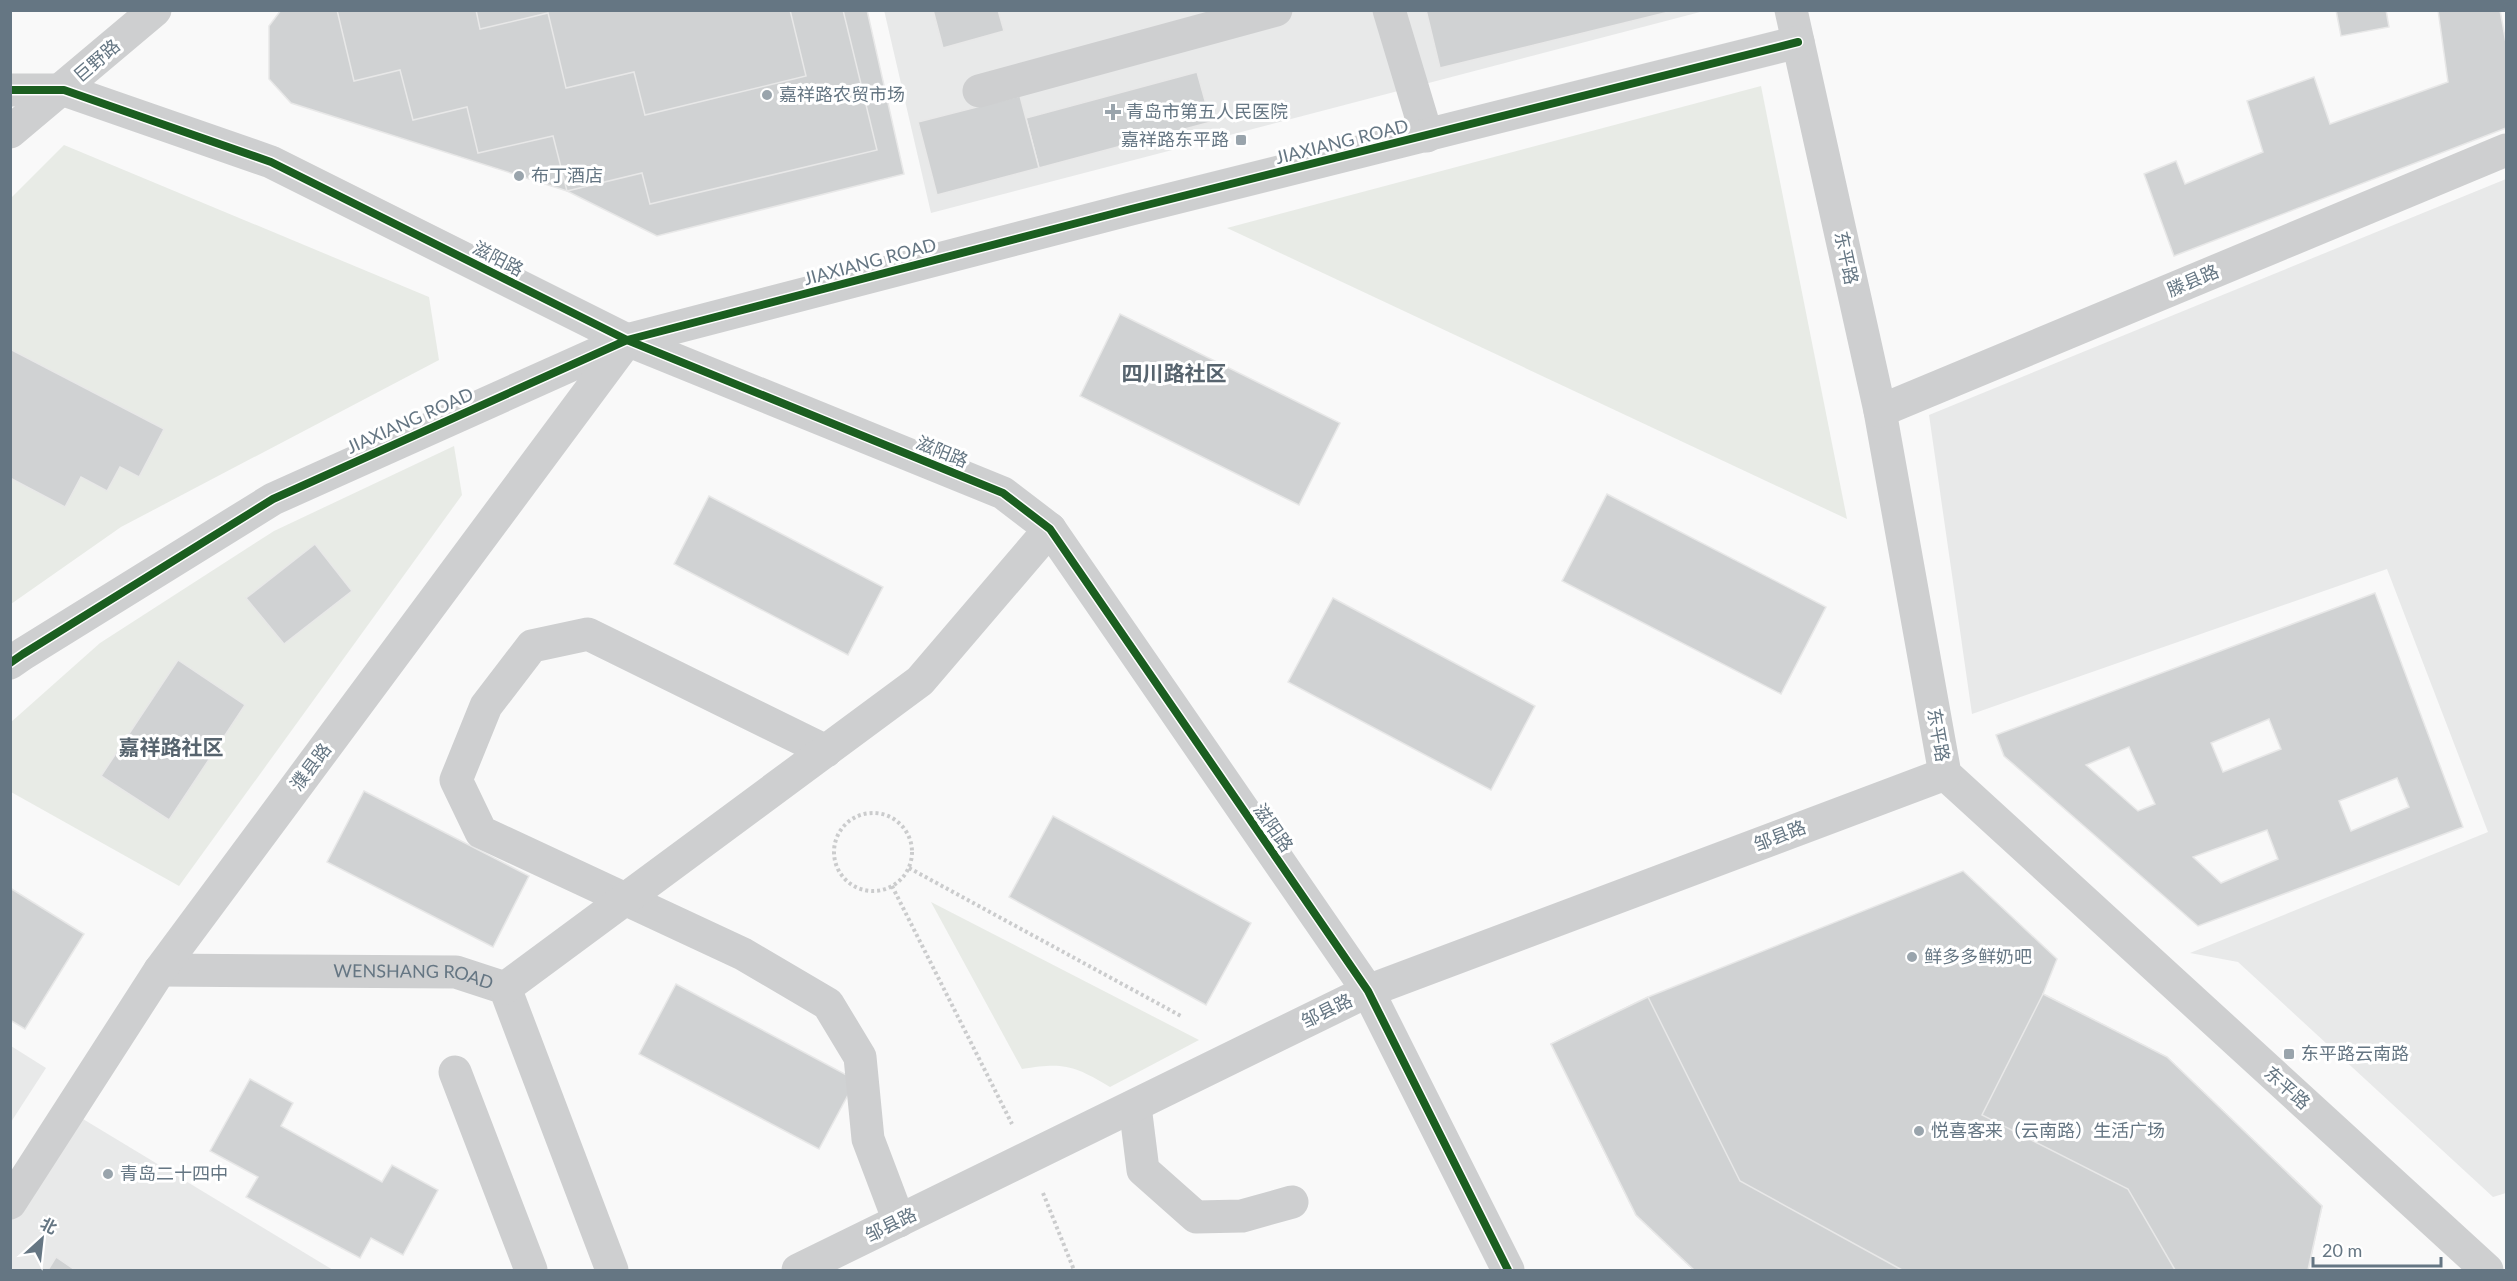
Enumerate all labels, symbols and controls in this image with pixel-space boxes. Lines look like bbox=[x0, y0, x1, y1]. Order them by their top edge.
street label: 巨野路 bbox=[69, 34, 124, 86]
place label: 嘉祥路农贸市场 bbox=[779, 83, 905, 105]
marker: 嘉祥路农贸市场 bbox=[760, 88, 774, 102]
place label: 青岛市第五人民医院 bbox=[1126, 100, 1288, 122]
marker: 青岛市第五人民医院 bbox=[1104, 103, 1122, 121]
street label: JIAXIANG ROAD bbox=[1273, 114, 1411, 168]
place label: 嘉祥路东平路 bbox=[1121, 128, 1229, 150]
marker: 嘉祥路东平路 bbox=[1234, 133, 1248, 147]
place label: 布丁酒店 bbox=[531, 164, 603, 186]
marker: 布丁酒店 bbox=[512, 169, 526, 183]
street label: 东平路 bbox=[1831, 229, 1863, 286]
street label: JIAXIANG ROAD bbox=[801, 233, 938, 289]
street label: 滋阳路 bbox=[469, 236, 528, 280]
street label: 滕县路 bbox=[2163, 259, 2222, 301]
district label: 四川路社区 bbox=[1122, 360, 1227, 385]
street label: JIAXIANG ROAD bbox=[343, 382, 476, 458]
street label: 滋阳路 bbox=[913, 431, 972, 471]
street label: 东平路 bbox=[1923, 706, 1955, 763]
district label: 嘉祥路社区 bbox=[119, 734, 224, 759]
street label: 濮县路 bbox=[285, 738, 335, 795]
street label: 滋阳路 bbox=[1249, 799, 1298, 856]
street label: 邹县路 bbox=[1750, 815, 1809, 855]
place label: 鲜多多鲜奶吧 bbox=[1924, 945, 2032, 967]
marker: 鲜多多鲜奶吧 bbox=[1905, 950, 1919, 964]
street label: WENSHANG ROAD bbox=[333, 959, 496, 993]
street label: 邹县路 bbox=[1297, 988, 1356, 1032]
place label: 东平路云南路 bbox=[2301, 1042, 2409, 1064]
marker: 东平路云南路 bbox=[2282, 1047, 2296, 1061]
street label: 东平路 bbox=[2260, 1061, 2315, 1113]
place label: 悦喜客来（云南路）生活广场 bbox=[1931, 1119, 2165, 1141]
marker: 悦喜客来（云南路）生活广场 bbox=[1912, 1124, 1926, 1138]
place label: 青岛二十四中 bbox=[120, 1162, 228, 1184]
marker: 青岛二十四中 bbox=[101, 1167, 115, 1181]
street label: 邹县路 bbox=[861, 1202, 920, 1246]
north arrow bbox=[12, 1209, 72, 1269]
text: 北 bbox=[38, 1213, 60, 1237]
scale bar bbox=[2313, 1230, 2440, 1268]
text: 20 m bbox=[2322, 1239, 2362, 1261]

